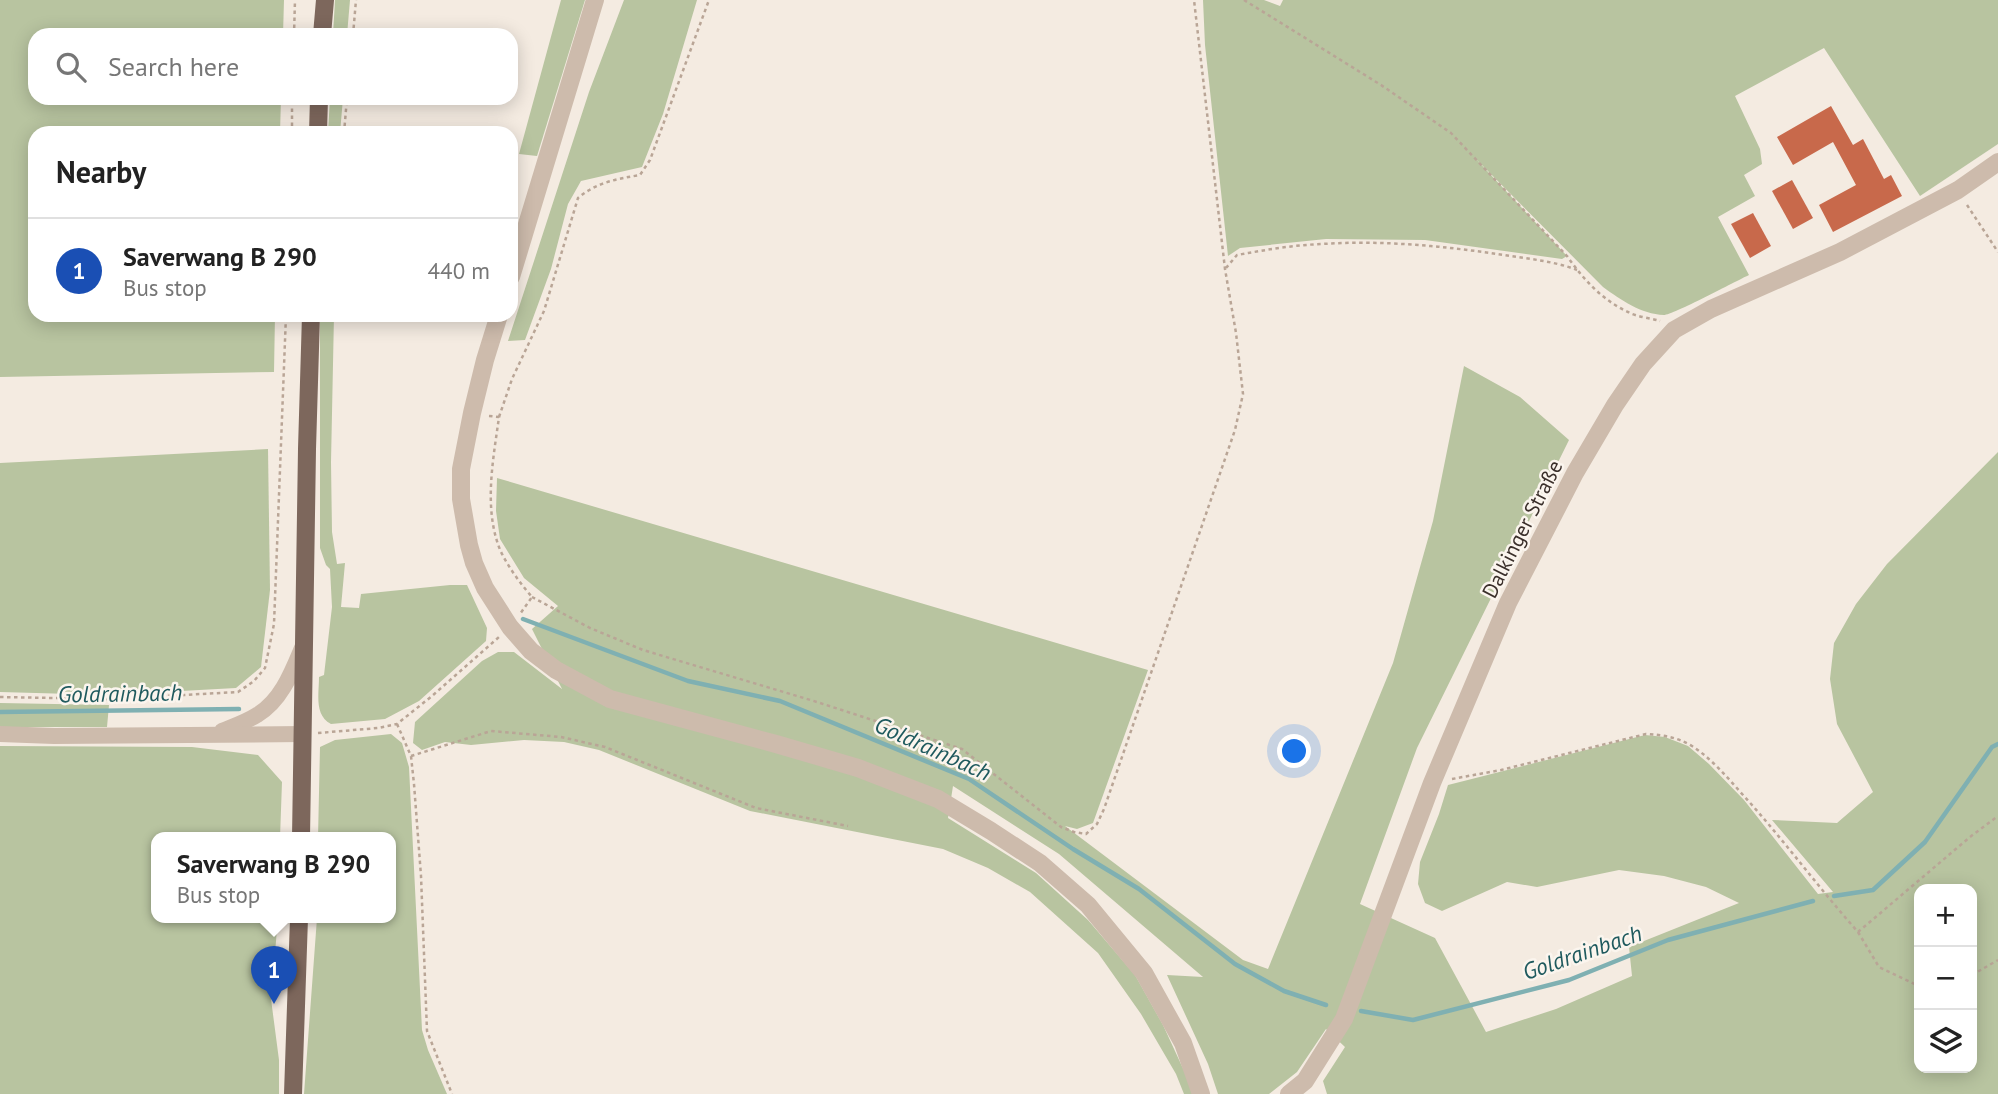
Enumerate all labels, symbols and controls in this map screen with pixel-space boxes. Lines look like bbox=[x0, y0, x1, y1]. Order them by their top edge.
search box bbox=[28, 28, 518, 105]
icon: search bbox=[52, 48, 90, 86]
text: Search here bbox=[108, 50, 239, 83]
text: Nearby bbox=[56, 152, 146, 191]
text: Saverwang B 290 bbox=[123, 240, 317, 273]
text: 1 bbox=[72, 256, 86, 285]
text: 440 m bbox=[428, 256, 490, 285]
text: Bus stop bbox=[123, 273, 207, 302]
street label: Dalkinger Straße bbox=[1476, 456, 1568, 602]
water label: Goldrainbach bbox=[58, 677, 182, 709]
water label: Goldrainbach bbox=[870, 709, 996, 787]
your location bbox=[1277, 734, 1311, 768]
popup bbox=[151, 832, 396, 923]
text: Saverwang B 290 bbox=[177, 847, 370, 880]
text: Bus stop bbox=[177, 880, 260, 909]
map controls bbox=[1914, 884, 1977, 1073]
button: + bbox=[1914, 884, 1977, 947]
water label: Goldrainbach bbox=[1518, 918, 1646, 986]
pin: 1 bbox=[251, 946, 297, 1004]
button: − bbox=[1914, 947, 1977, 1010]
button: layers bbox=[1914, 1010, 1977, 1073]

